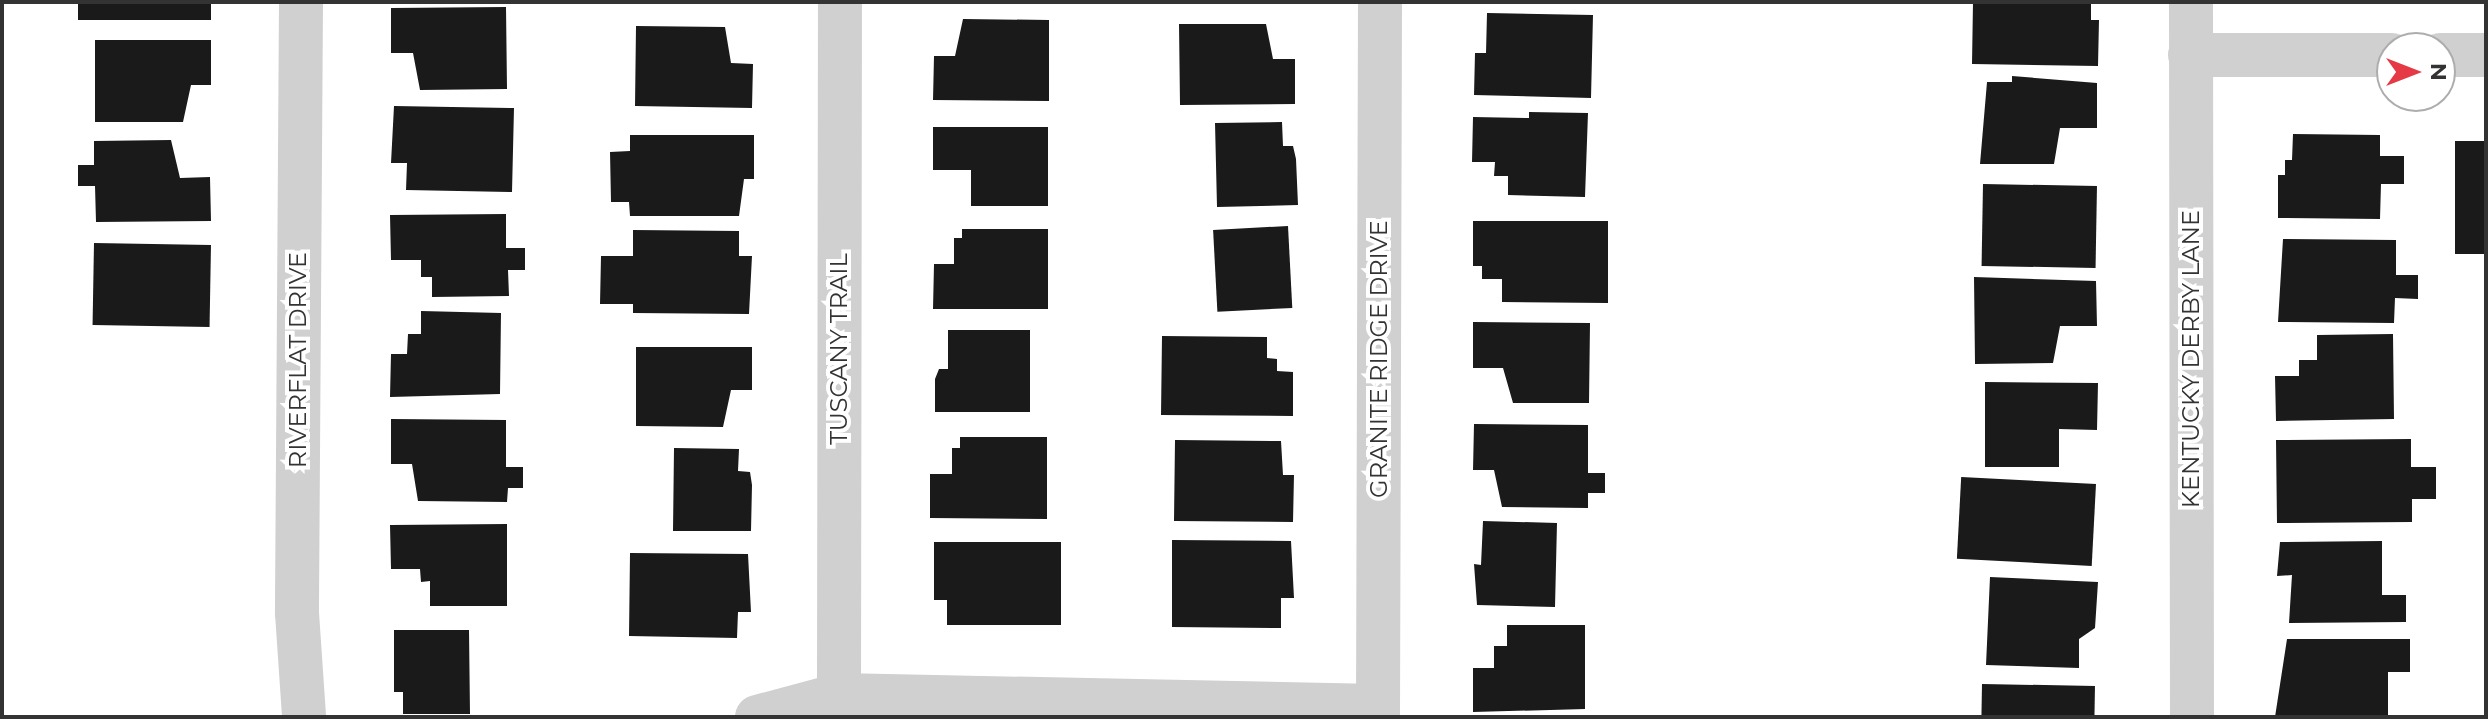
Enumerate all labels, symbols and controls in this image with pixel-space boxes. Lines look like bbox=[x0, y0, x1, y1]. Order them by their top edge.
north arrow bbox=[2376, 32, 2456, 112]
text: N bbox=[2425, 63, 2452, 81]
street label: KENTUCKY DERBY LANE bbox=[2177, 210, 2205, 508]
street label: GRANITE RIDGE DRIVE bbox=[1365, 220, 1393, 498]
street label: RIVERFLAT DRIVE bbox=[284, 252, 312, 468]
street label: TUSCANY TRAIL bbox=[825, 253, 853, 445]

